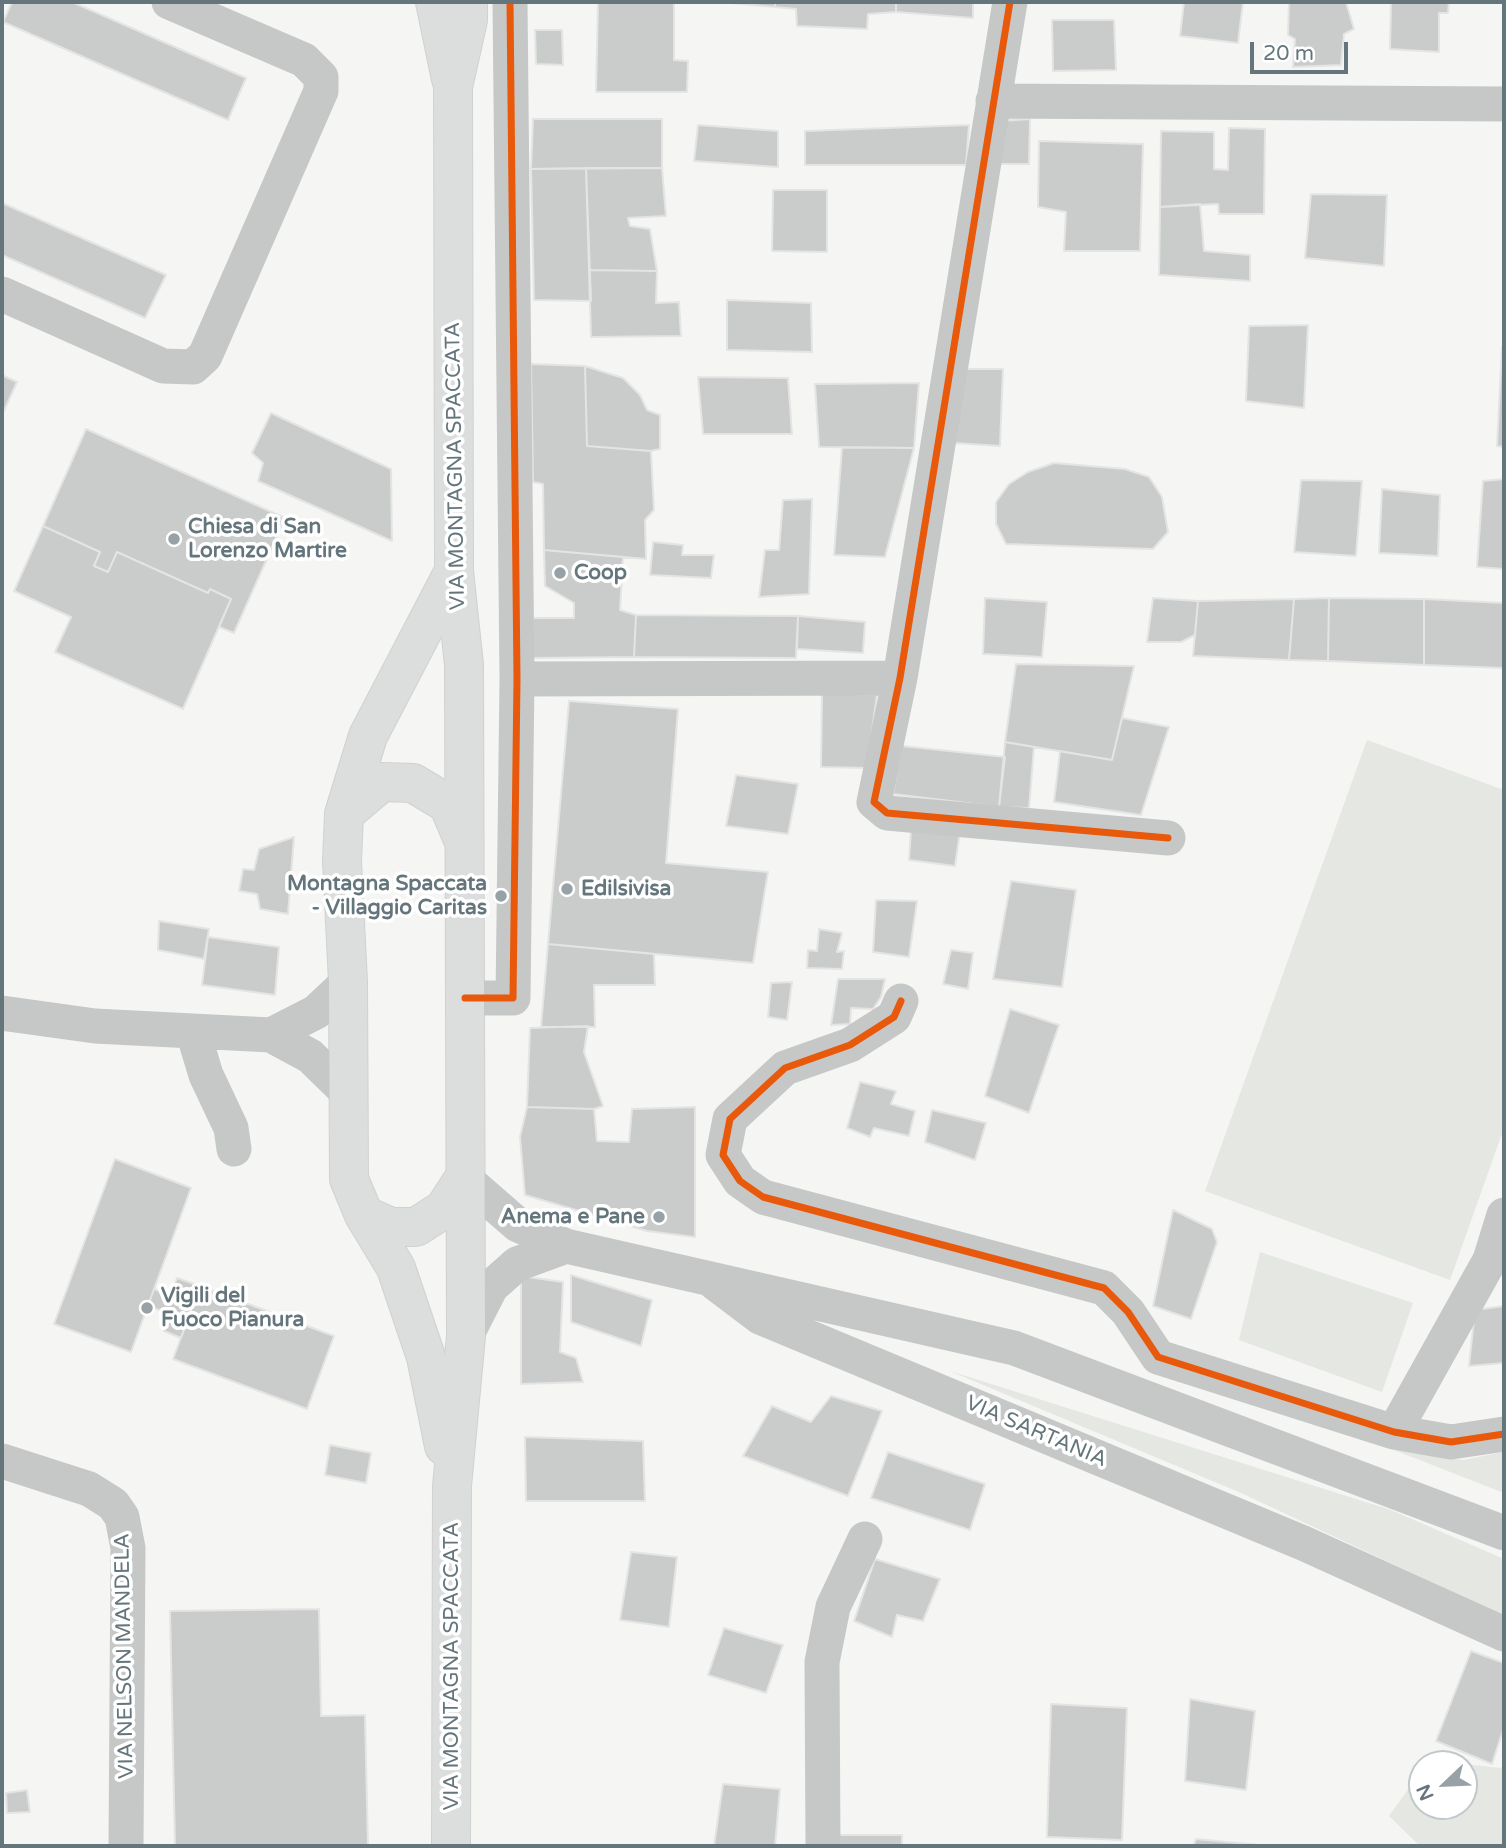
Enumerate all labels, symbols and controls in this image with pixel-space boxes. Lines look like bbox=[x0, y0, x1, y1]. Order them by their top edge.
scale bar bbox=[1254, 28, 1352, 72]
text: 20 m bbox=[1263, 41, 1314, 66]
street label: VIA MONTAGNA SPACCATA bbox=[441, 322, 471, 610]
place label: Chiesa di San Lorenzo Martire bbox=[188, 514, 347, 564]
marker: Chiesa di San Lorenzo Martire bbox=[166, 531, 182, 547]
place label: Coop bbox=[574, 560, 627, 586]
marker: Coop bbox=[552, 565, 568, 581]
place label: Montagna Spaccata - Villaggio Caritas bbox=[287, 871, 487, 921]
place label: Edilsivisa bbox=[581, 876, 671, 902]
marker: Edilsivisa bbox=[559, 881, 575, 897]
marker: Montagna Spaccata - Villaggio Caritas bbox=[493, 888, 509, 904]
place label: Anema e Pane bbox=[501, 1204, 645, 1230]
marker: Anema e Pane bbox=[651, 1209, 667, 1225]
place label: Vigili del Fuoco Pianura bbox=[161, 1283, 304, 1333]
marker: Vigili del Fuoco Pianura bbox=[139, 1300, 155, 1316]
street label: VIA SARTANIA bbox=[962, 1391, 1110, 1473]
street label: VIA MONTAGNA SPACCATA bbox=[439, 1522, 465, 1810]
street label: VIA NELSON MANDELA bbox=[110, 1533, 140, 1779]
north arrow bbox=[1408, 1750, 1478, 1820]
text: N bbox=[1412, 1781, 1439, 1804]

